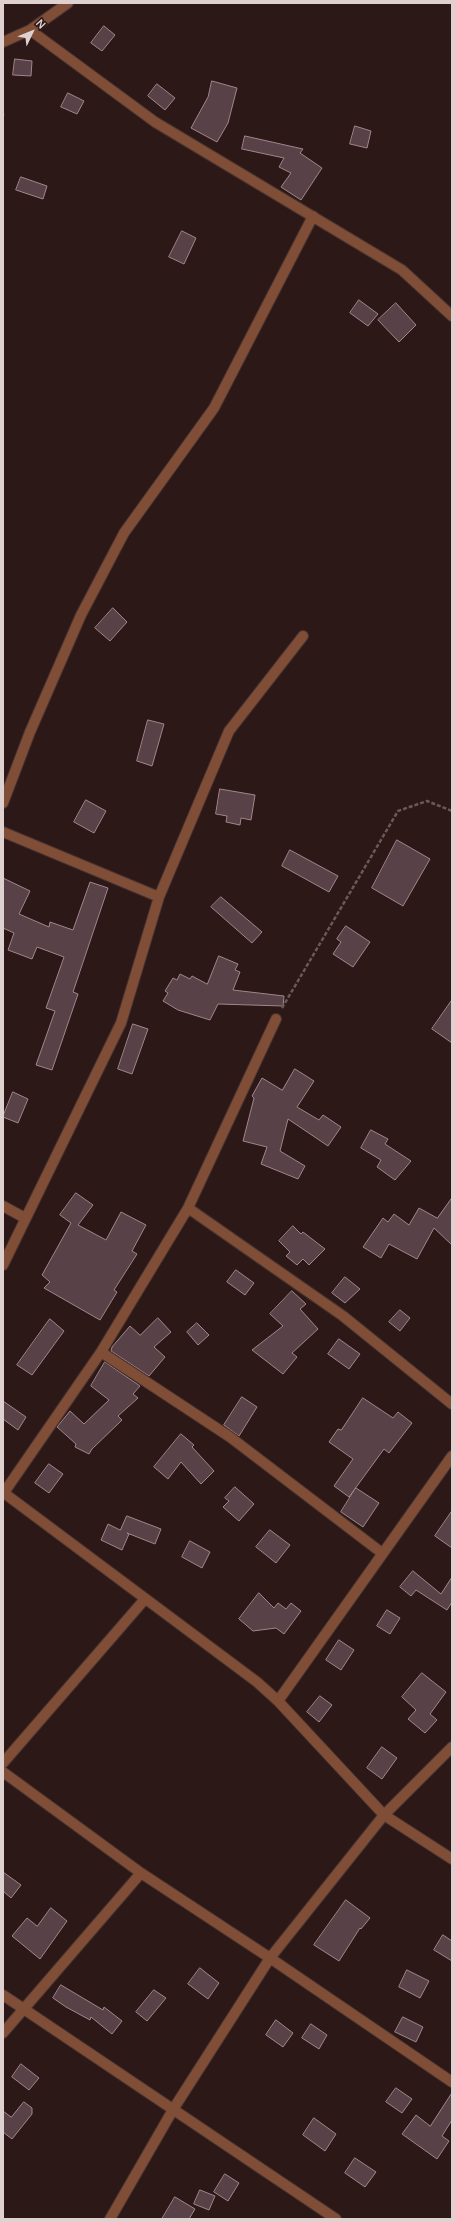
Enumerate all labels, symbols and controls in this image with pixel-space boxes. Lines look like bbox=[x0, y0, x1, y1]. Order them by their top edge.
north arrow bbox=[12, 12, 52, 52]
text: N bbox=[33, 15, 49, 31]

